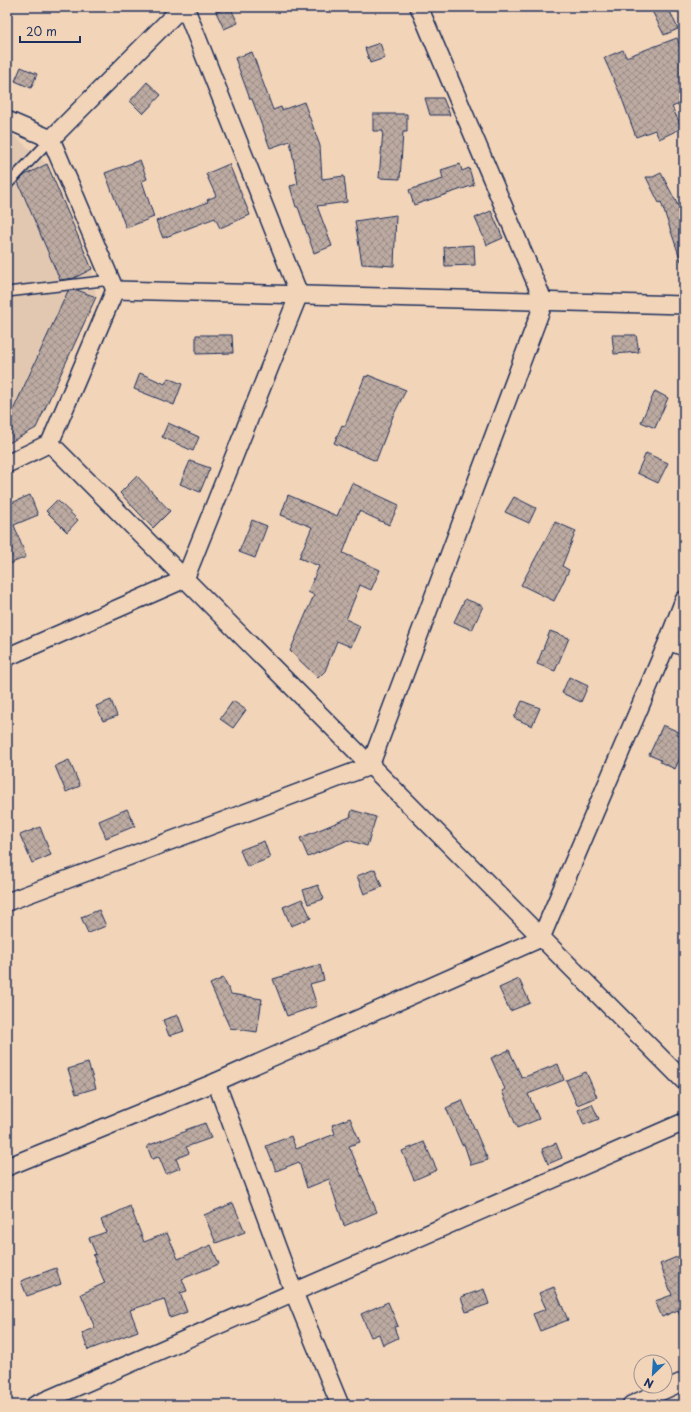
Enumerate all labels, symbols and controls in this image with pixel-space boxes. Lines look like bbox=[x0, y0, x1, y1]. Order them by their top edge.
scale bar bbox=[20, 18, 80, 44]
text: 20 m bbox=[26, 22, 57, 40]
north arrow bbox=[633, 1354, 673, 1394]
text: N bbox=[641, 1374, 656, 1393]

